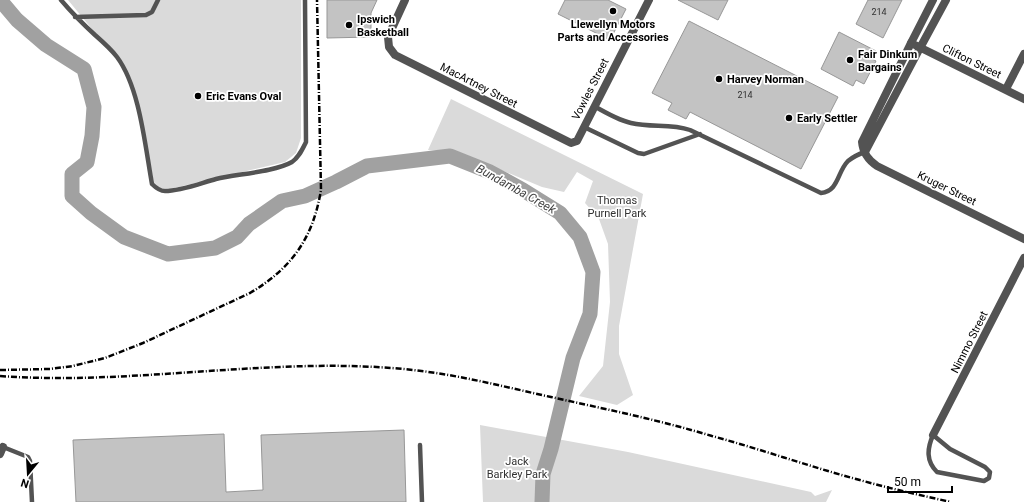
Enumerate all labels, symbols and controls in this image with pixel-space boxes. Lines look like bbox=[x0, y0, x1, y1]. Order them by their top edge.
marker: Llewellyn Motors Parts and Accessories bbox=[608, 6, 618, 16]
house number: 214 bbox=[871, 7, 887, 17]
place label: Ipswich Basketball bbox=[357, 13, 409, 39]
place label: Llewellyn Motors Parts and Accessories bbox=[557, 18, 669, 44]
marker: Ipswich Basketball bbox=[344, 20, 354, 30]
street label: Clifton Street bbox=[940, 42, 1004, 81]
place label: Fair Dinkum Bargains bbox=[858, 48, 917, 74]
marker: Fair Dinkum Bargains bbox=[845, 55, 855, 65]
street label: Vowles Street bbox=[569, 56, 612, 122]
street label: MacArtney Street bbox=[438, 60, 520, 111]
place label: Harvey Norman bbox=[727, 73, 804, 86]
marker: Harvey Norman bbox=[714, 74, 724, 84]
place label: Eric Evans Oval bbox=[206, 90, 282, 103]
house number: 214 bbox=[737, 90, 753, 100]
marker: Eric Evans Oval bbox=[193, 91, 203, 101]
place label: Early Settler bbox=[797, 112, 857, 125]
marker: Early Settler bbox=[784, 113, 794, 123]
water label: Bundamba Creek bbox=[474, 161, 559, 217]
street label: Kruger Street bbox=[915, 169, 979, 209]
park label: Thomas Purnell Park bbox=[588, 194, 647, 220]
street label: Nimmo Street bbox=[948, 309, 991, 375]
north arrow bbox=[8, 454, 48, 494]
park label: Jack Barkley Park bbox=[487, 455, 548, 481]
scale bar bbox=[888, 468, 952, 494]
text: 50 m bbox=[894, 475, 921, 489]
text: N bbox=[19, 476, 31, 490]

